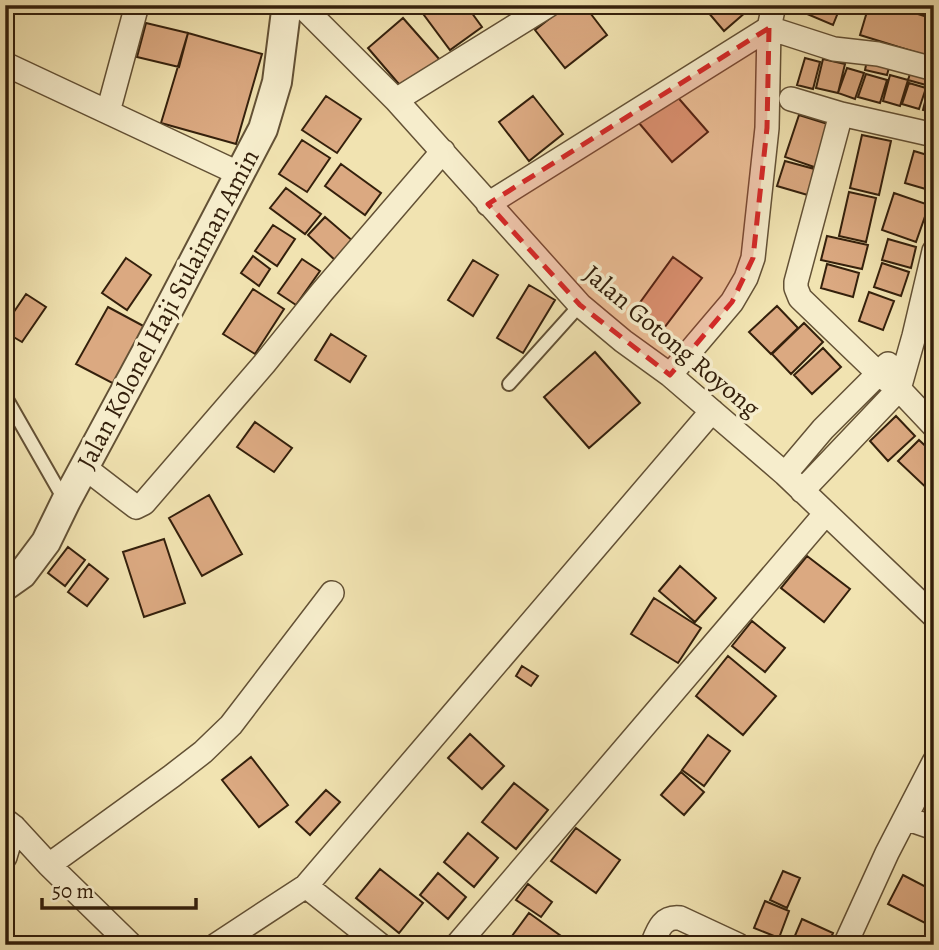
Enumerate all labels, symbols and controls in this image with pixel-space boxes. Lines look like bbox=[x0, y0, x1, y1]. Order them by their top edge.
street label: Jalan Kolonel Haji Sulaiman Amin bbox=[69, 143, 267, 475]
street label: Jalan Gotong Royong bbox=[576, 257, 768, 425]
scale bar bbox=[42, 866, 196, 910]
text: 50 m bbox=[52, 877, 94, 905]

